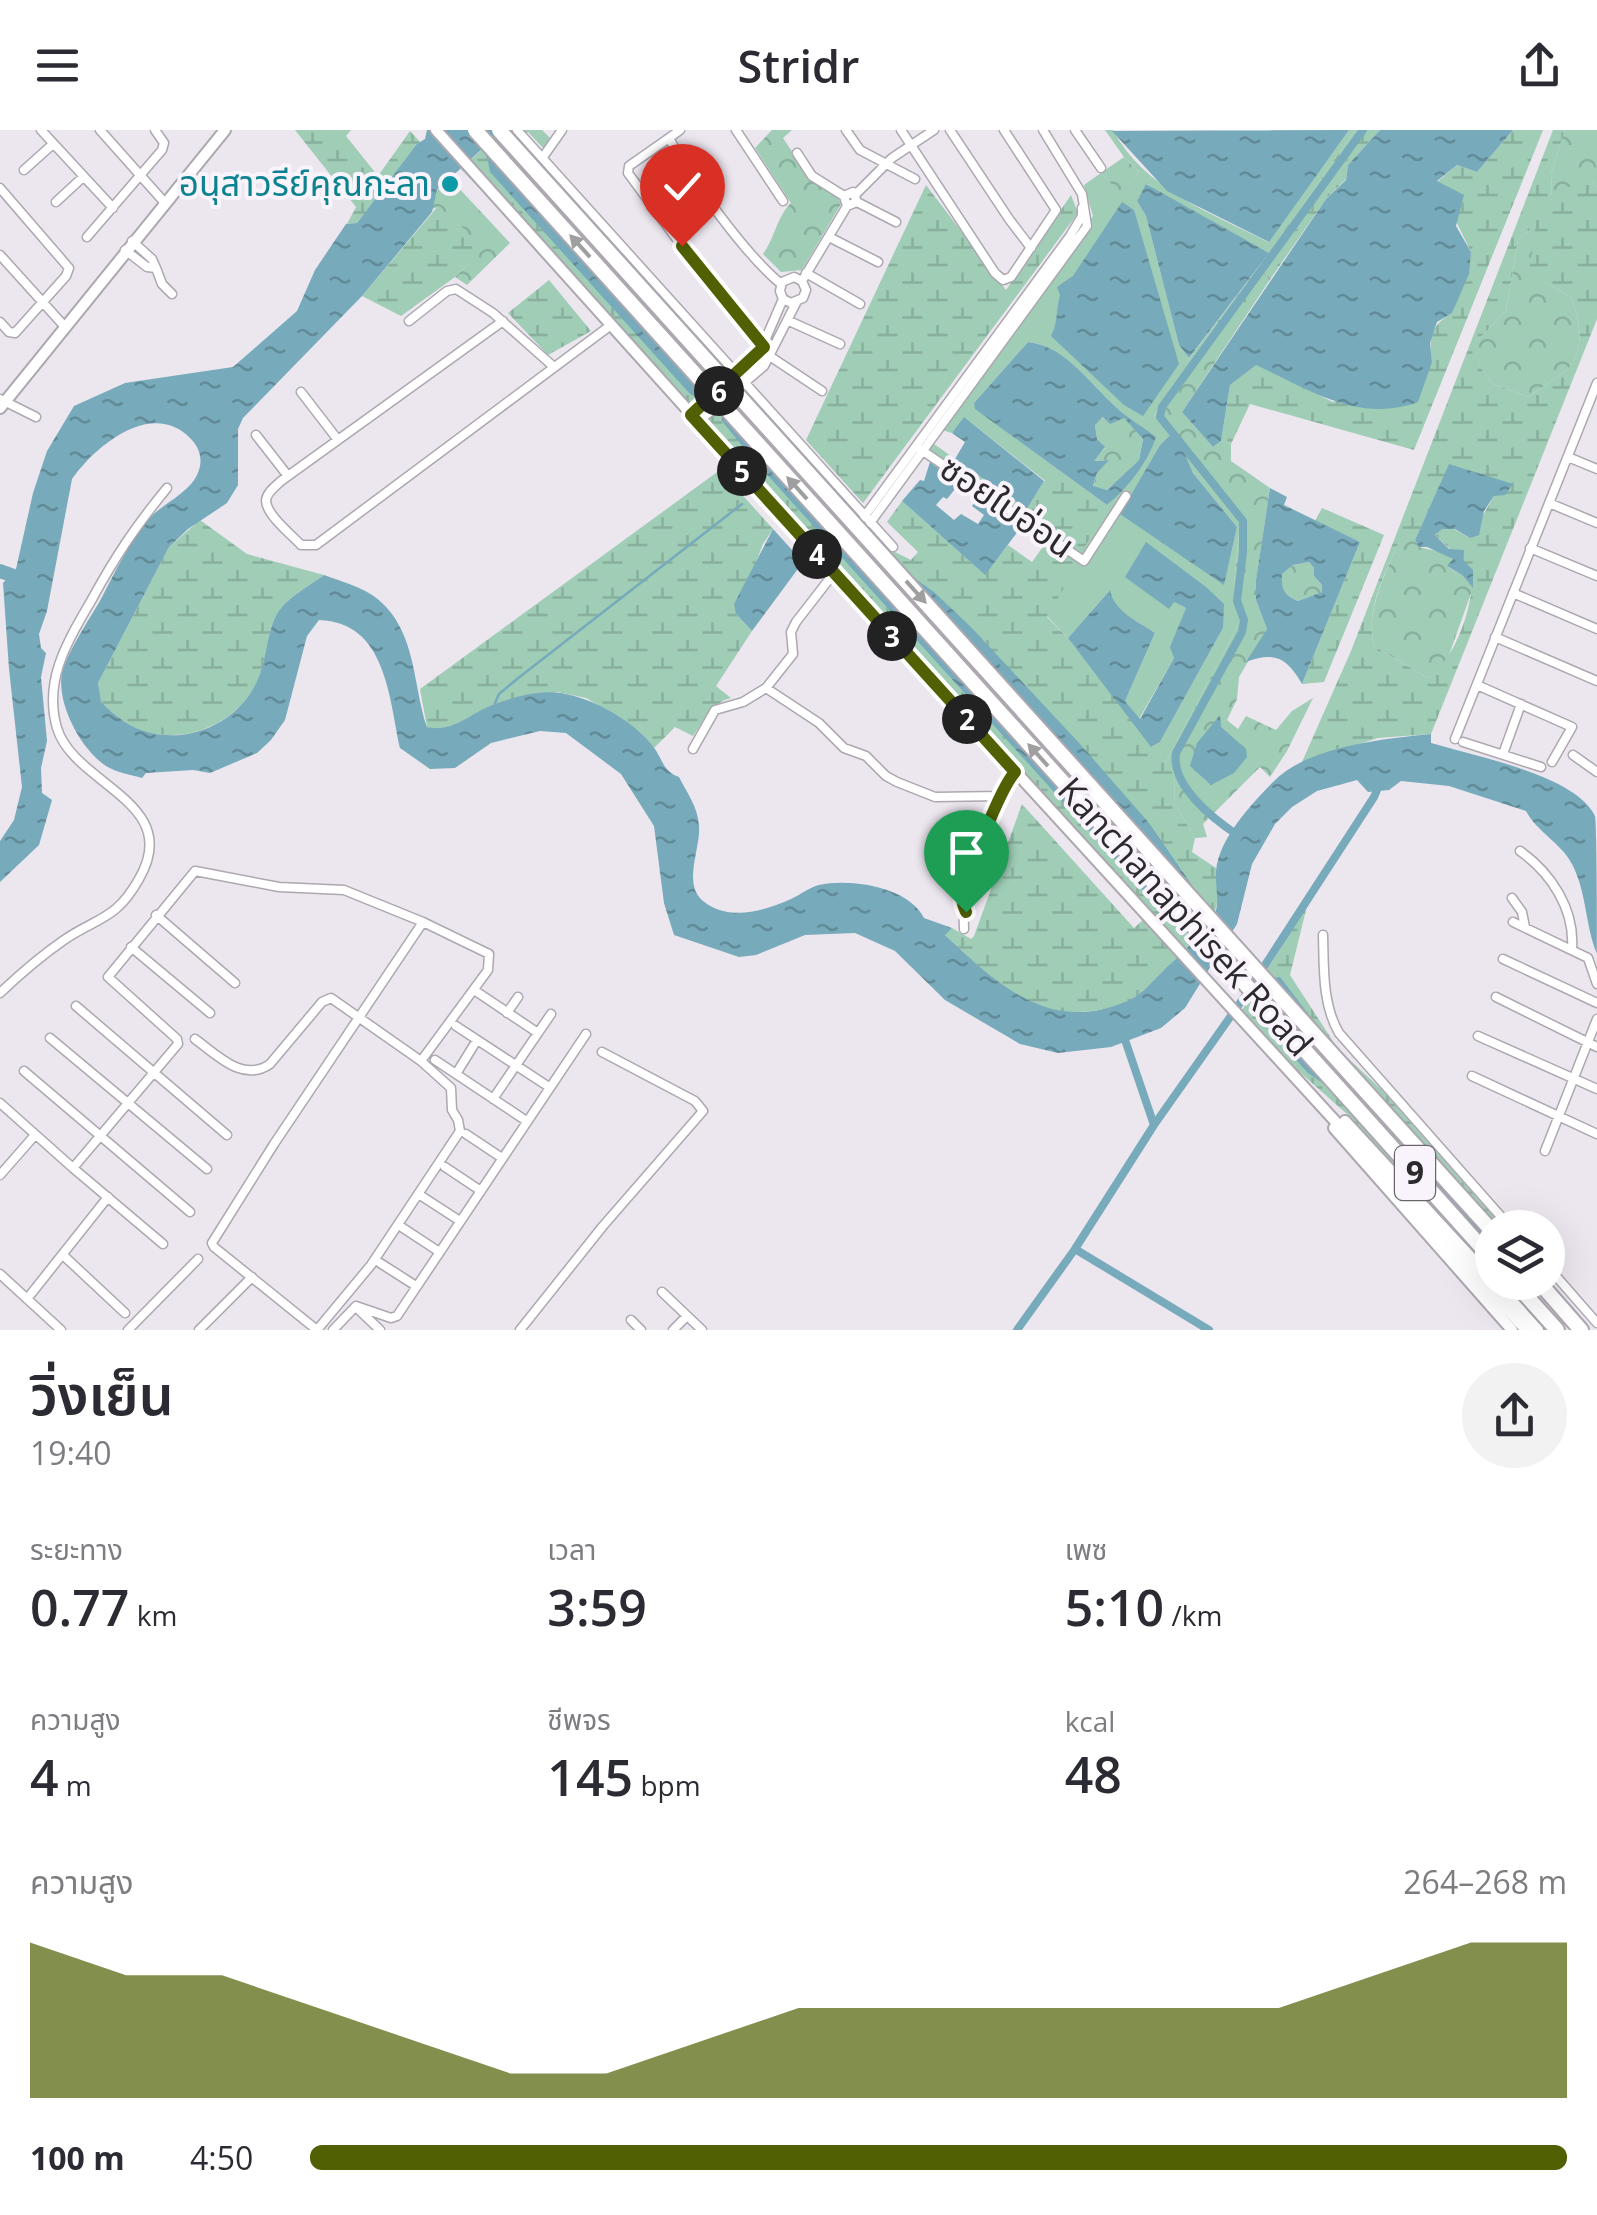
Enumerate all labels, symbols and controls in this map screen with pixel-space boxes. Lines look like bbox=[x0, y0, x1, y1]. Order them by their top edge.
text: Stridr bbox=[738, 35, 859, 96]
icon: menu bbox=[30, 38, 85, 93]
icon: share bbox=[1512, 38, 1567, 93]
pin bbox=[640, 144, 725, 247]
place label: อนุสาวรีย์คุณกะลา bbox=[179, 159, 430, 206]
icon: check bbox=[655, 159, 710, 214]
marker: อนุสาวรีย์คุณกะลา bbox=[439, 173, 461, 195]
one-way arrow bbox=[569, 234, 591, 259]
pin: 6 bbox=[694, 366, 744, 416]
text: 6 bbox=[711, 372, 727, 410]
street label: ซอยใบอ่อน bbox=[931, 444, 1084, 568]
pin: 5 bbox=[717, 446, 767, 496]
text: 5 bbox=[734, 452, 750, 490]
one-way arrow bbox=[787, 476, 809, 501]
pin: 4 bbox=[792, 529, 842, 579]
text: 4 bbox=[809, 535, 825, 573]
one-way arrow bbox=[904, 580, 927, 604]
pin: 3 bbox=[867, 611, 917, 661]
text: 3 bbox=[884, 617, 900, 655]
pin: 2 bbox=[942, 694, 992, 744]
text: 2 bbox=[959, 700, 975, 738]
one-way arrow bbox=[1028, 743, 1050, 768]
street label: Kanchanaphisek Road bbox=[1048, 767, 1324, 1065]
pin bbox=[924, 810, 1009, 913]
icon: arrive bbox=[939, 825, 994, 880]
road number: 9 bbox=[1395, 1146, 1435, 1200]
map controls bbox=[1475, 1210, 1565, 1300]
button: layers bbox=[1475, 1210, 1565, 1300]
text: วิ่งเย็น bbox=[30, 1356, 174, 1431]
button: share bbox=[1462, 1363, 1567, 1468]
text: 19:40 bbox=[30, 1431, 112, 1474]
text: ระยะทาง bbox=[30, 1530, 123, 1568]
text: เวลา bbox=[547, 1530, 596, 1568]
text: เพซ bbox=[1065, 1530, 1107, 1568]
text: 0.77 bbox=[30, 1573, 129, 1641]
text: 3:59 bbox=[547, 1573, 647, 1641]
text: 5:10 bbox=[1065, 1573, 1164, 1641]
text: km bbox=[129, 1596, 177, 1634]
text: /km bbox=[1164, 1596, 1222, 1634]
text: ความสูง bbox=[30, 1700, 121, 1738]
text: ชีพจร bbox=[547, 1700, 611, 1738]
text: kcal bbox=[1065, 1702, 1115, 1740]
text: 48 bbox=[1065, 1740, 1122, 1808]
text: 4 bbox=[30, 1743, 59, 1811]
text: 145 bbox=[547, 1743, 633, 1811]
text: m bbox=[59, 1766, 92, 1804]
text: bpm bbox=[633, 1766, 701, 1804]
text: ความสูง bbox=[30, 1860, 134, 1903]
text: 264–268 m bbox=[1403, 1860, 1567, 1903]
text: 100 m bbox=[30, 2136, 125, 2179]
text: 4:50 bbox=[190, 2136, 253, 2179]

